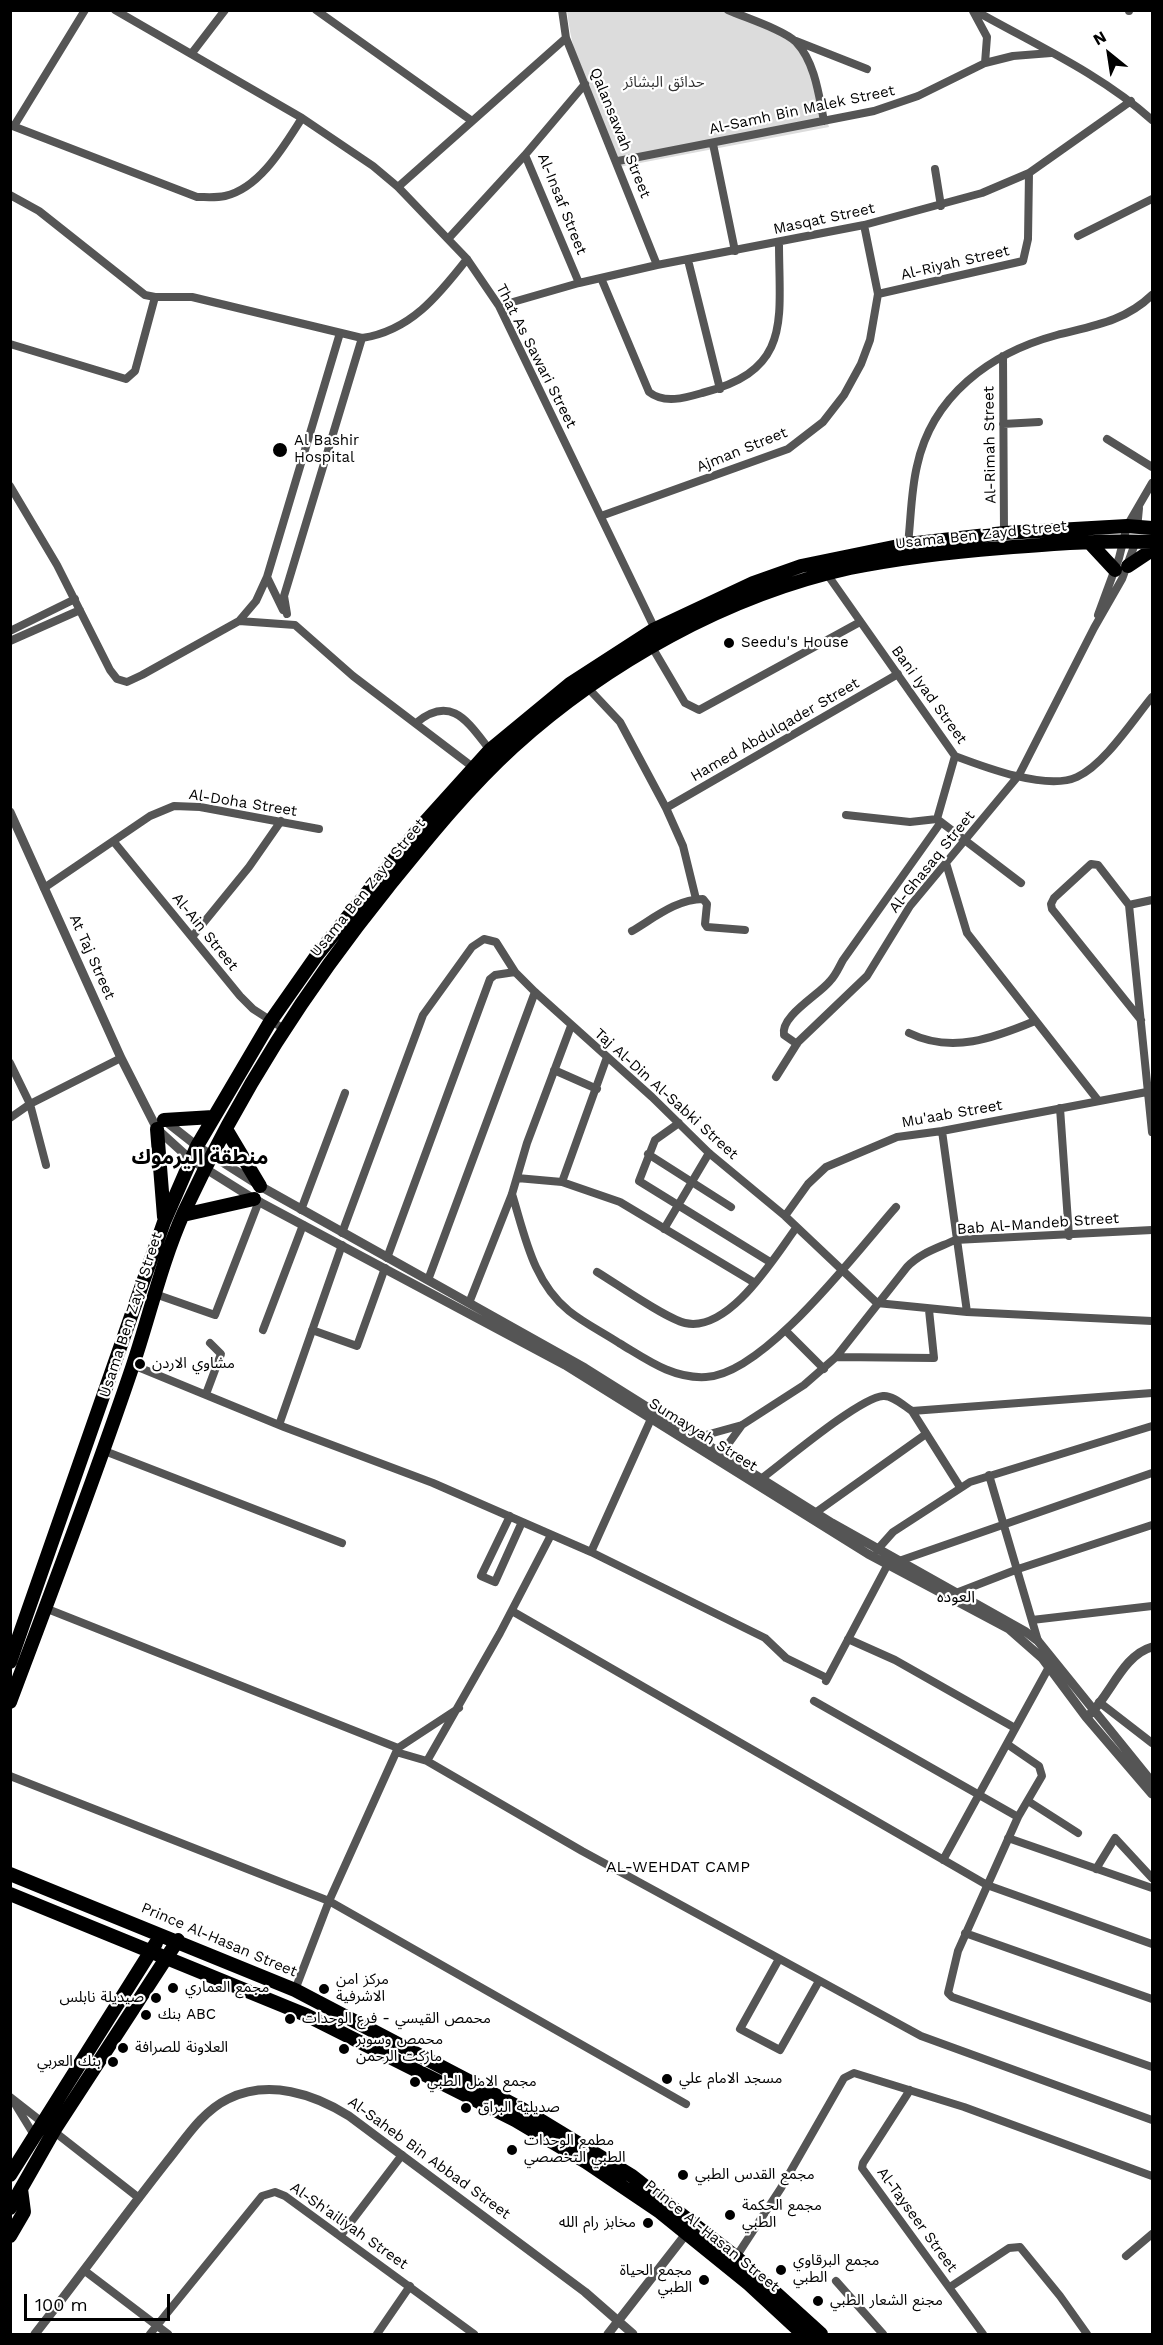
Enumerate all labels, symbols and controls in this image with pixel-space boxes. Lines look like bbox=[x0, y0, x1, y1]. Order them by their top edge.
north arrow bbox=[1079, 24, 1139, 84]
text: N bbox=[1090, 27, 1110, 49]
street label: Qalansawah Street bbox=[586, 65, 654, 201]
park label: حدائق البشائر bbox=[623, 74, 705, 92]
street label: Al-Samh Bin Malek Street bbox=[708, 82, 896, 138]
street label: Al-Insaf Street bbox=[533, 151, 591, 257]
street label: Masqat Street bbox=[772, 199, 876, 239]
street label: Al-Riyah Street bbox=[899, 242, 1011, 284]
street label: That As Sawari Street bbox=[492, 281, 580, 431]
street label: Al-Rimah Street bbox=[980, 386, 1000, 504]
street label: Ajman Street bbox=[694, 424, 790, 476]
place label: Al Bashir Hospital bbox=[294, 432, 359, 467]
marker: Al Bashir Hospital bbox=[271, 441, 289, 459]
street label: Usama Ben Zayd Street bbox=[894, 517, 1068, 553]
place label: Seedu's House bbox=[741, 634, 849, 652]
marker: Seedu's House bbox=[722, 636, 736, 650]
street label: Bani Iyad Street bbox=[887, 642, 971, 748]
street label: Hamed Abdulqader Street bbox=[687, 674, 863, 786]
street label: Al-Doha Street bbox=[188, 786, 298, 820]
street label: Al-Ghasaq Street bbox=[885, 807, 979, 917]
street label: Usama Ben Zayd Street bbox=[307, 815, 429, 961]
street label: Al-Ain Street bbox=[168, 890, 242, 974]
street label: At Taj Street bbox=[65, 912, 119, 1002]
street label: Taj Al-Din Al-Sabki Street bbox=[590, 1025, 742, 1163]
street label: Mu'aab Street bbox=[900, 1096, 1004, 1132]
district label: منطقة اليرموك bbox=[131, 1145, 269, 1171]
street label: Bab Al-Mandeb Street bbox=[956, 1209, 1120, 1239]
street label: Usama Ben Zayd Street bbox=[96, 1230, 166, 1400]
place label: مشاوي الاردن bbox=[152, 1355, 235, 1373]
marker: مشاوي الاردن bbox=[133, 1357, 147, 1371]
street label: Sumayyah Street bbox=[645, 1394, 761, 1476]
district label: العوده bbox=[937, 1587, 975, 1607]
district label: AL-WEHDAT CAMP bbox=[595, 1857, 761, 1877]
street label: Prince Al-Hasan Street bbox=[138, 1899, 300, 1981]
place label: مركز امن الاشرفية bbox=[336, 1971, 389, 2006]
place label: مجمع العماري bbox=[185, 1979, 269, 1997]
marker: مجمع العماري bbox=[166, 1981, 180, 1995]
marker: مركز امن الاشرفية bbox=[317, 1982, 331, 1996]
place label: صيديلة نابلس bbox=[60, 1989, 144, 2007]
marker: صيديلة نابلس bbox=[149, 1991, 163, 2005]
place label: بنك ABC bbox=[158, 2006, 216, 2024]
marker: بنك ABC bbox=[139, 2008, 153, 2022]
place label: محمص القيسي - فرع الوحدات bbox=[302, 2010, 491, 2028]
marker: محمص القيسي - فرع الوحدات bbox=[283, 2012, 297, 2026]
place label: محمص وسوبر ماركت الرحمن bbox=[356, 2031, 443, 2066]
place label: العلاونة للصرافة bbox=[135, 2039, 228, 2057]
marker: العلاونة للصرافة bbox=[116, 2041, 130, 2055]
marker: محمص وسوبر ماركت الرحمن bbox=[337, 2042, 351, 2056]
place label: بنك العربي bbox=[37, 2053, 101, 2071]
marker: بنك العربي bbox=[106, 2055, 120, 2069]
place label: مسجد الامام علي bbox=[679, 2070, 782, 2088]
marker: مسجد الامام علي bbox=[660, 2072, 674, 2086]
place label: مجمع الامل الطبي bbox=[427, 2073, 537, 2091]
marker: مجمع الامل الطبي bbox=[408, 2075, 422, 2089]
street label: Al-Saheb Bin Abbad Street bbox=[344, 2093, 514, 2223]
place label: صديلية البراق bbox=[478, 2099, 560, 2117]
marker: صديلية البراق bbox=[459, 2101, 473, 2115]
place label: مطمع الوحدات الطبي التخصصي bbox=[524, 2132, 626, 2167]
marker: مطمع الوحدات الطبي التخصصي bbox=[505, 2143, 519, 2157]
street label: Al-Tayseer Street bbox=[873, 2164, 961, 2276]
place label: مجمع القدس الطبي bbox=[695, 2166, 815, 2184]
marker: مجمع القدس الطبي bbox=[676, 2168, 690, 2182]
street label: Prince Al-Hasan Street bbox=[641, 2176, 783, 2296]
street label: Al-Sh'ailiyah Street bbox=[287, 2179, 411, 2273]
place label: مجمع الحكمة الطبي bbox=[742, 2197, 822, 2232]
marker: مجمع الحكمة الطبي bbox=[723, 2208, 737, 2222]
place label: مخابز رام الله bbox=[559, 2214, 636, 2232]
marker: مخابز رام الله bbox=[641, 2216, 655, 2230]
place label: مجمع البرقاوي الطبي bbox=[793, 2252, 879, 2287]
place label: مجمع الحياة الطبي bbox=[620, 2262, 692, 2297]
marker: مجمع البرقاوي الطبي bbox=[774, 2263, 788, 2277]
marker: مجمع الحياة الطبي bbox=[697, 2273, 711, 2287]
scale bar bbox=[27, 2282, 172, 2320]
place label: مجنع الشعار الطبي bbox=[830, 2292, 943, 2310]
text: 100 m bbox=[35, 2294, 88, 2315]
marker: مجنع الشعار الطبي bbox=[811, 2294, 825, 2308]

